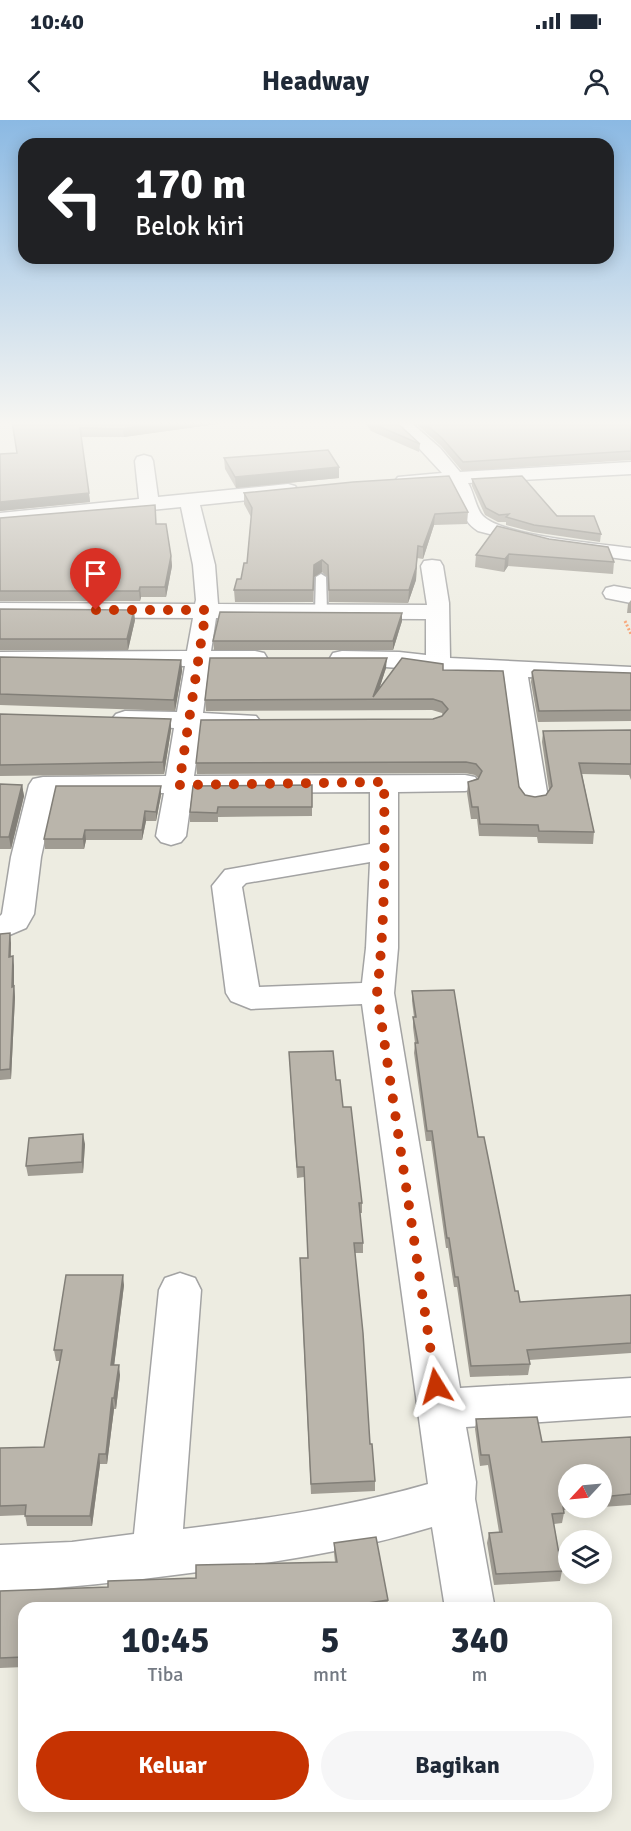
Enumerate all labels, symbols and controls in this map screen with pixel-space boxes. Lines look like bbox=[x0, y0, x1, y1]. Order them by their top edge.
text: 10:40 bbox=[30, 8, 84, 35]
icon: back bbox=[18, 65, 51, 98]
text: Headway bbox=[262, 65, 369, 98]
icon: person bbox=[580, 65, 613, 98]
text: 170 m bbox=[135, 159, 246, 210]
icon: left bbox=[36, 162, 114, 240]
text: Belok kiri bbox=[135, 210, 244, 243]
pin bbox=[70, 548, 121, 610]
icon: arrive bbox=[79, 557, 112, 590]
position arrow bbox=[404, 1354, 468, 1418]
north arrow bbox=[558, 1464, 612, 1518]
map controls bbox=[558, 1464, 612, 1584]
button: layers bbox=[558, 1530, 612, 1584]
text: 10:45 bbox=[121, 1618, 210, 1663]
text: 5 bbox=[320, 1618, 340, 1663]
text: 340 bbox=[450, 1618, 509, 1663]
text: Tiba bbox=[148, 1662, 184, 1687]
text: mnt bbox=[313, 1662, 347, 1687]
text: m bbox=[472, 1662, 487, 1687]
button: Keluar bbox=[36, 1731, 309, 1800]
button: Bagikan bbox=[321, 1731, 594, 1800]

